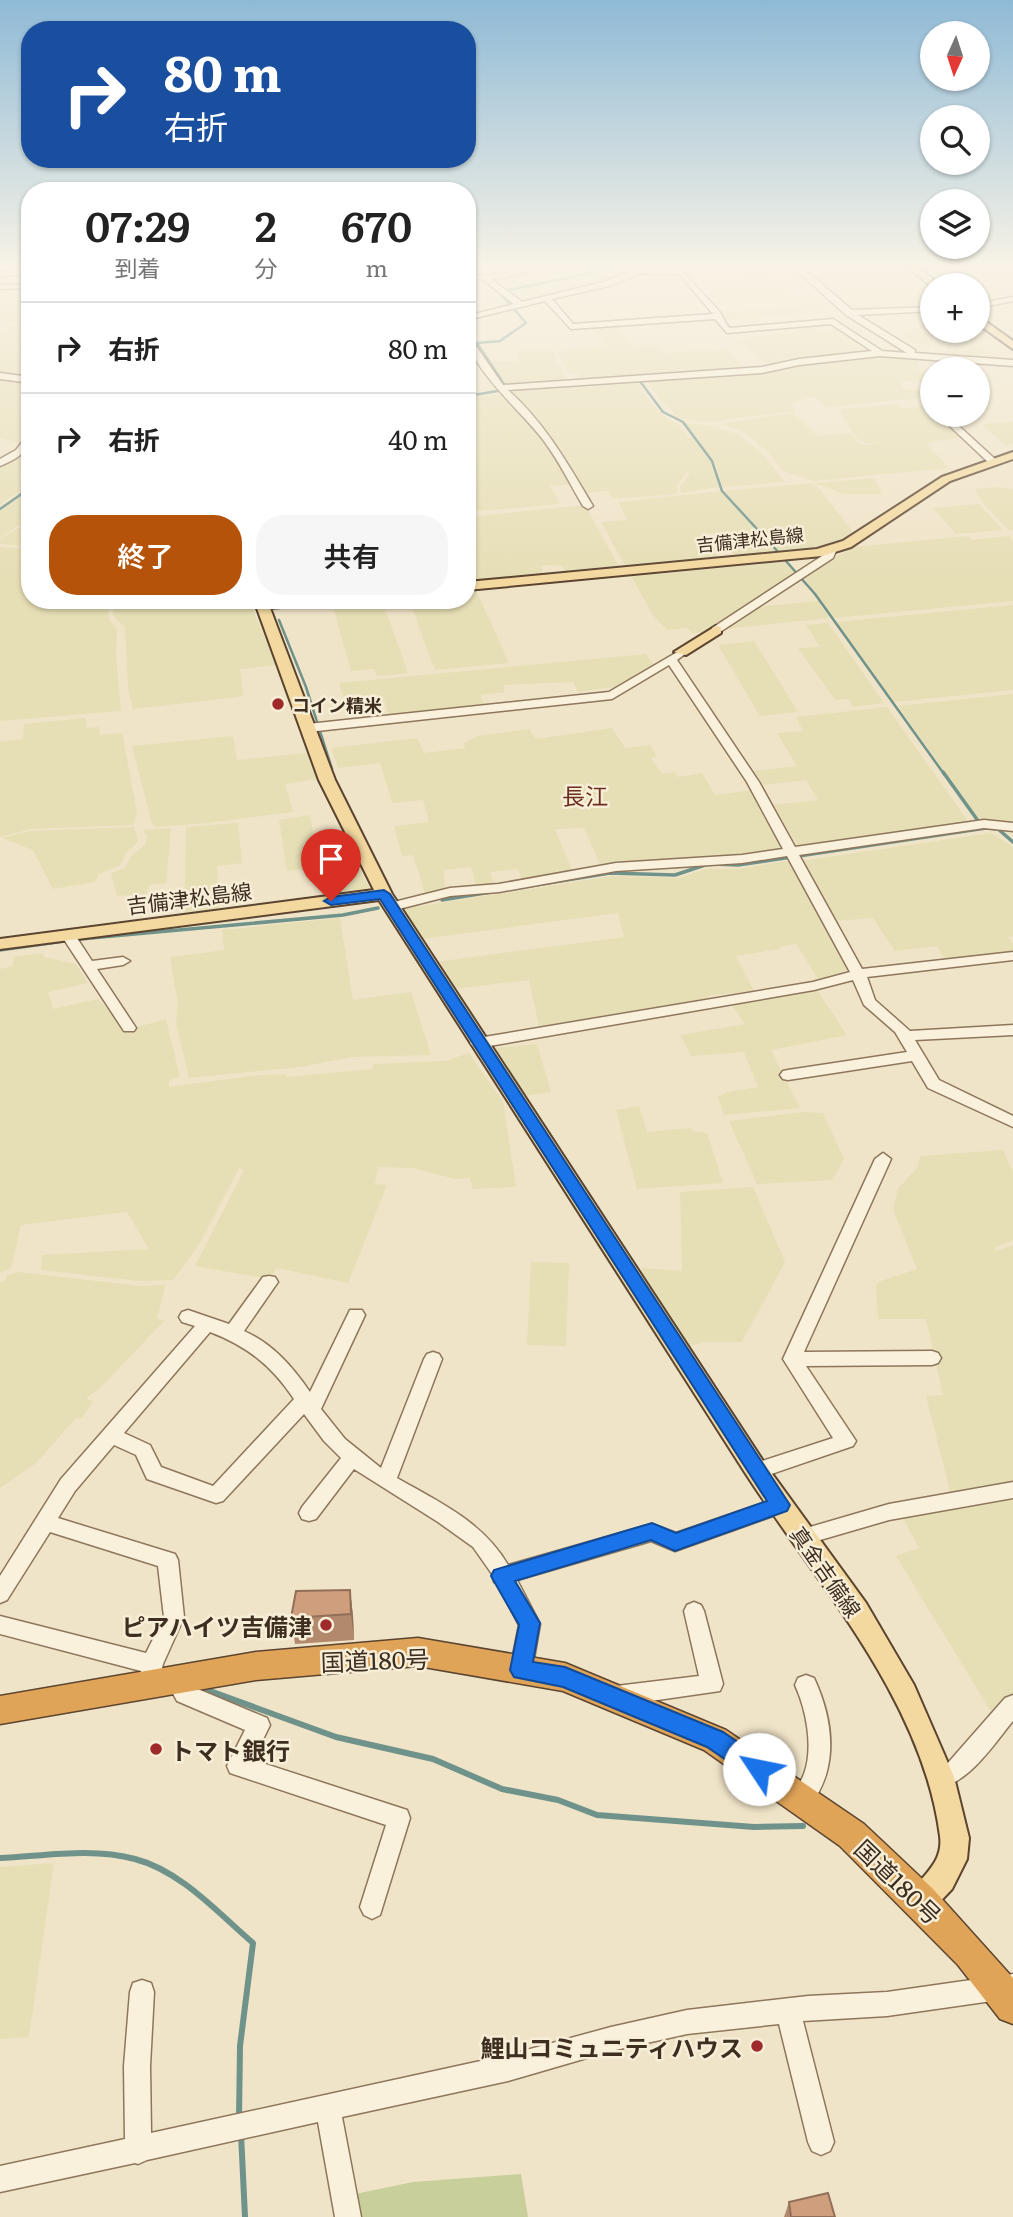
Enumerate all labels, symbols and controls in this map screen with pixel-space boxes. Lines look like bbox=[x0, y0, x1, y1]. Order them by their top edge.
north arrow bbox=[920, 21, 990, 91]
map controls bbox=[920, 21, 990, 427]
text: 80 m bbox=[164, 34, 282, 107]
icon: right bbox=[49, 49, 140, 140]
text: 右折 bbox=[164, 101, 228, 149]
button: search bbox=[920, 105, 990, 175]
button: layers bbox=[920, 189, 990, 259]
text: 07:29 bbox=[85, 193, 190, 255]
text: 2 bbox=[255, 193, 277, 255]
text: 670 bbox=[341, 193, 412, 255]
text: 到着 bbox=[115, 250, 161, 284]
text: 分 bbox=[254, 250, 277, 284]
text: m bbox=[365, 250, 388, 284]
button: + bbox=[920, 273, 990, 343]
text: 右折 bbox=[108, 328, 160, 367]
text: 80 m bbox=[388, 328, 448, 367]
icon: right bbox=[49, 329, 87, 367]
button: − bbox=[920, 357, 990, 427]
text: 右折 bbox=[108, 419, 160, 458]
text: 40 m bbox=[388, 419, 448, 458]
icon: right bbox=[49, 420, 87, 458]
button: 終了 bbox=[49, 515, 242, 595]
button: 共有 bbox=[256, 515, 448, 595]
street label: 吉備津松島線 bbox=[695, 520, 805, 558]
place label: コイン精米 bbox=[292, 691, 382, 718]
marker: コイン精米 bbox=[270, 696, 286, 712]
district label: 長江 bbox=[562, 778, 608, 812]
pin bbox=[301, 829, 361, 901]
icon: arrive bbox=[312, 840, 350, 878]
street label: 吉備津松島線 bbox=[125, 874, 253, 920]
street label: 真金吉備線 bbox=[784, 1519, 870, 1623]
place label: ピアハイツ吉備津 bbox=[121, 1608, 312, 1643]
marker: ピアハイツ吉備津 bbox=[318, 1617, 334, 1633]
street label: 国道180号 bbox=[320, 1640, 430, 1678]
place label: トマト銀行 bbox=[170, 1732, 290, 1767]
position arrow bbox=[722, 1732, 796, 1806]
marker: トマト銀行 bbox=[148, 1741, 164, 1757]
street label: 国道180号 bbox=[848, 1831, 950, 1931]
place label: 鯉山コミュニティハウス bbox=[480, 2029, 743, 2064]
marker: 鯉山コミュニティハウス bbox=[749, 2038, 765, 2054]

